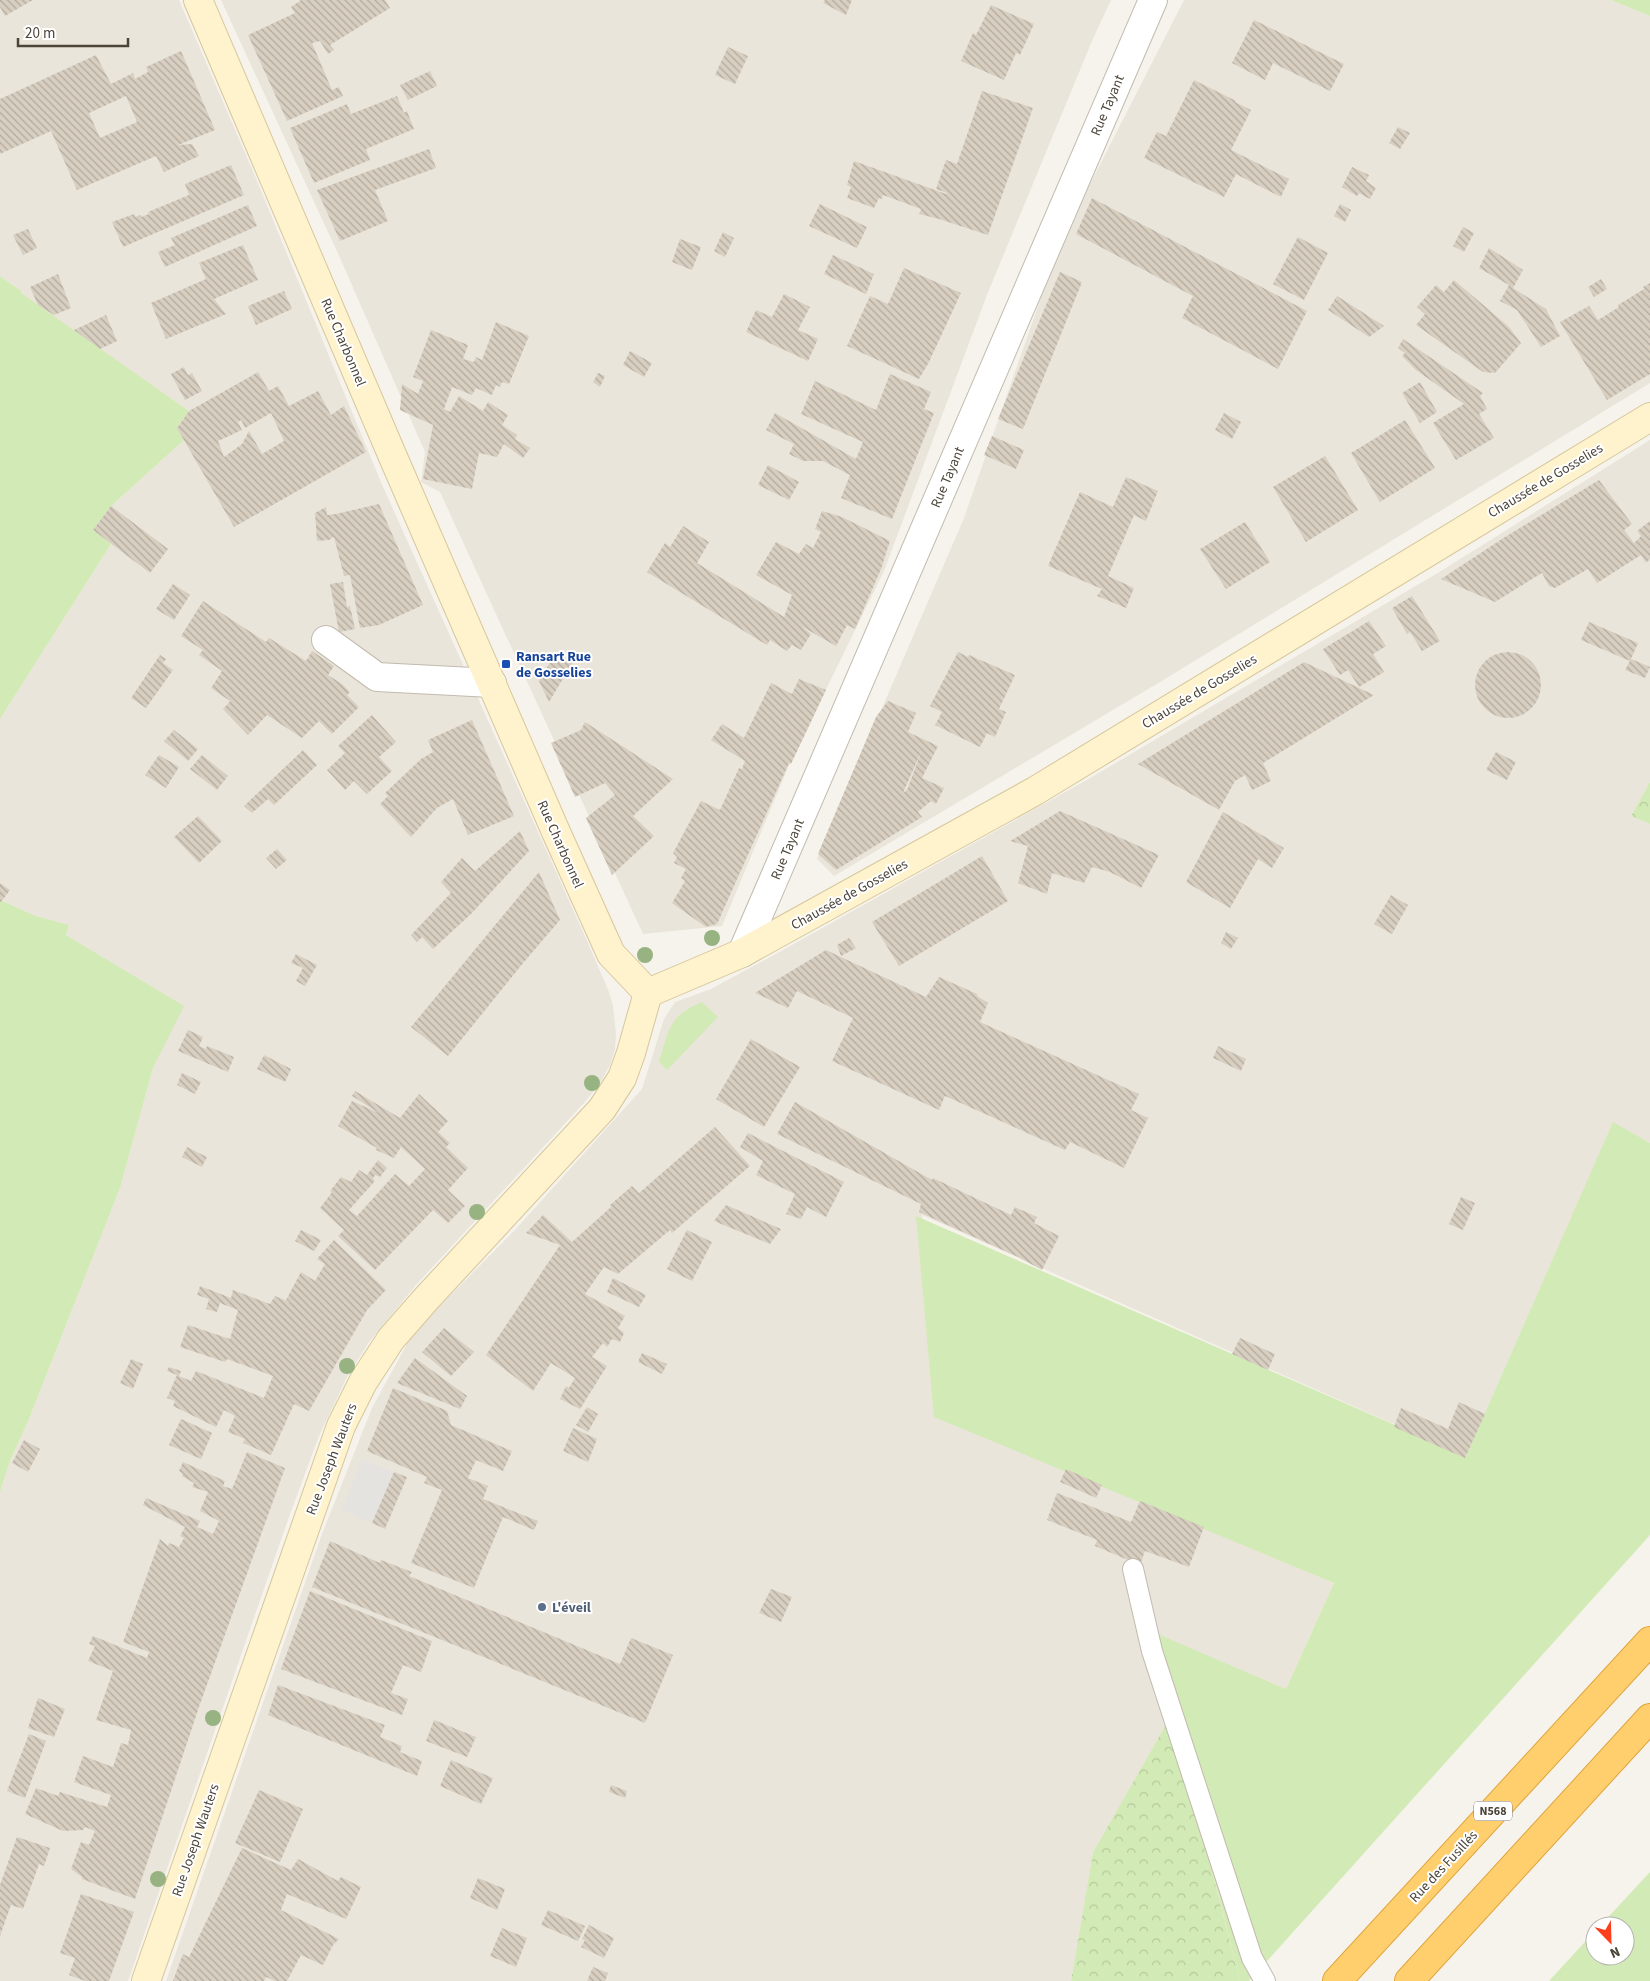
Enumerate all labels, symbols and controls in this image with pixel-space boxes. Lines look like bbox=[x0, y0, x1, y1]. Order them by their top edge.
scale bar bbox=[18, 15, 128, 47]
text: 20 m bbox=[25, 23, 55, 44]
street label: Rue Tayant bbox=[1086, 72, 1130, 139]
street label: Rue Charbonnel bbox=[316, 295, 371, 390]
street label: Chaussée de Gosselies bbox=[1484, 439, 1607, 523]
street label: Rue Tayant bbox=[926, 444, 970, 511]
place label: Ransart Rue de Gosselies bbox=[516, 647, 592, 683]
street label: Chaussée de Gosselies bbox=[1138, 650, 1261, 734]
marker: Ransart Rue de Gosselies bbox=[500, 658, 512, 670]
street label: Rue Charbonnel bbox=[532, 797, 589, 892]
street label: Rue Tayant bbox=[766, 816, 810, 883]
street label: Chaussée de Gosselies bbox=[787, 854, 912, 935]
street label: Rue Joseph Wauters bbox=[301, 1400, 362, 1518]
place label: L'éveil bbox=[552, 1598, 591, 1618]
marker: L'éveil bbox=[536, 1601, 548, 1613]
street label: Rue Joseph Wauters bbox=[167, 1781, 225, 1899]
road number: N568 bbox=[1474, 1802, 1512, 1820]
street label: Rue des Fusillés bbox=[1405, 1826, 1483, 1907]
north arrow bbox=[1585, 1916, 1635, 1966]
text: N bbox=[1606, 1941, 1623, 1963]

